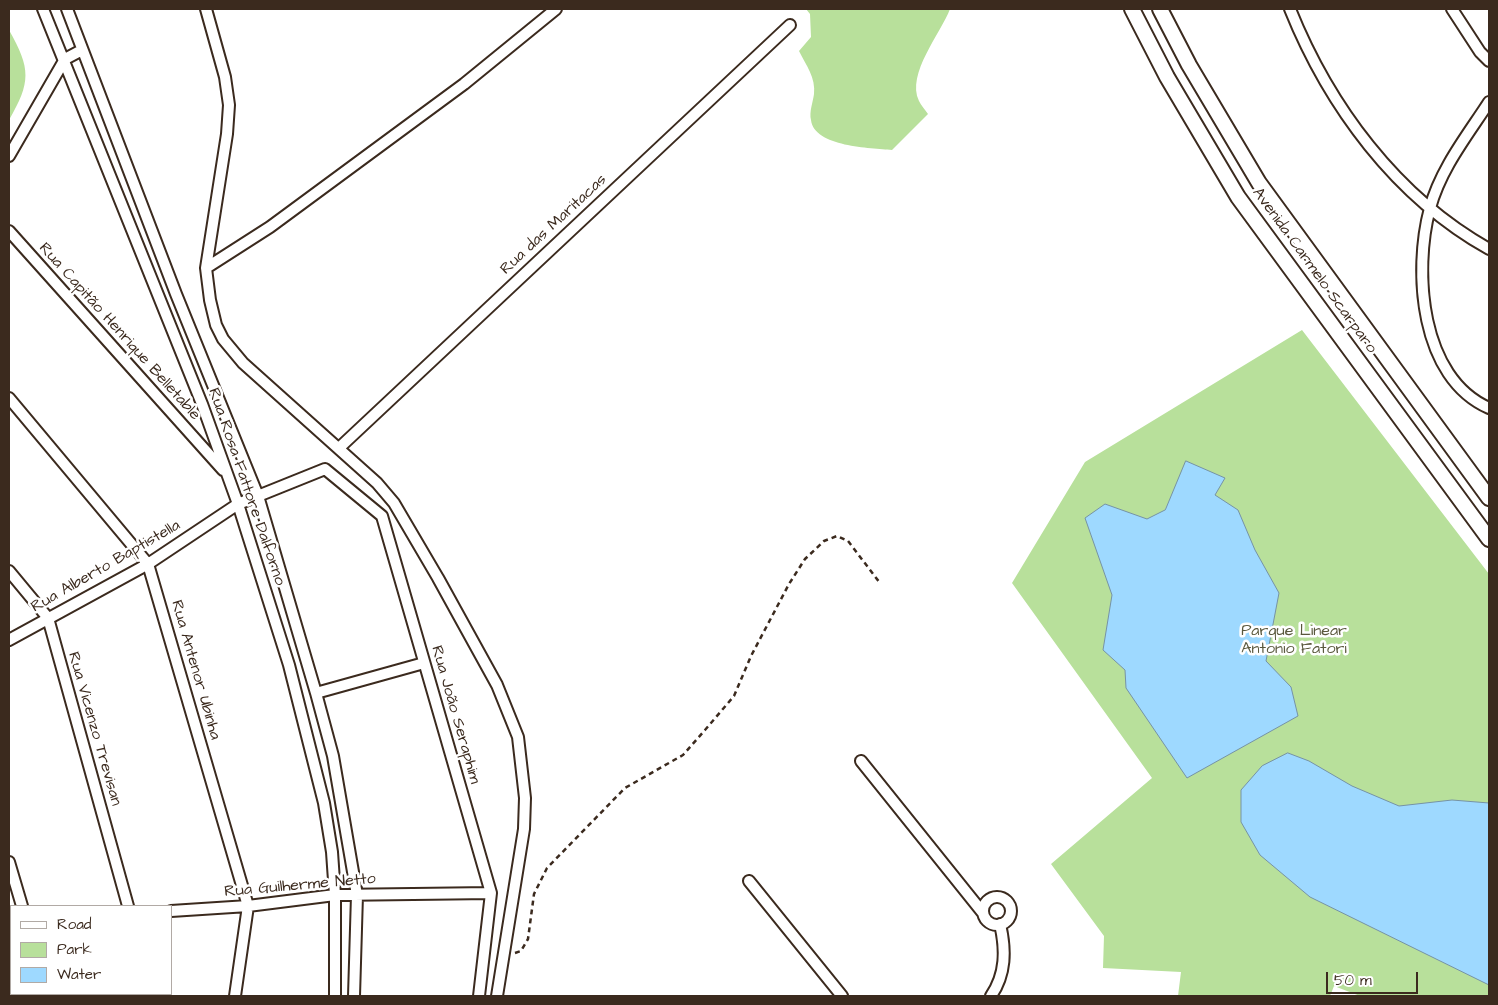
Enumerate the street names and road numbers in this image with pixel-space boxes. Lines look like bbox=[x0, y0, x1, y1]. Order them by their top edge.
street label: Rua das Maritacas bbox=[497, 171, 611, 279]
street label: Avenida Carmelo Scarparo bbox=[1247, 184, 1381, 358]
street label: Rua Capitão Henrique Belletable bbox=[34, 239, 204, 425]
street label: Rua Rosa Fattore Dalforno bbox=[203, 386, 289, 588]
street label: Rua Alberto Baptistella bbox=[28, 516, 184, 618]
street label: Rua Antenor Ubinha bbox=[166, 598, 224, 742]
street label: Rua João Seraphim bbox=[426, 644, 484, 786]
street label: Rua Vicenzo Trevisan bbox=[63, 650, 125, 808]
street label: Rua Guilherme Netto bbox=[224, 870, 376, 902]

